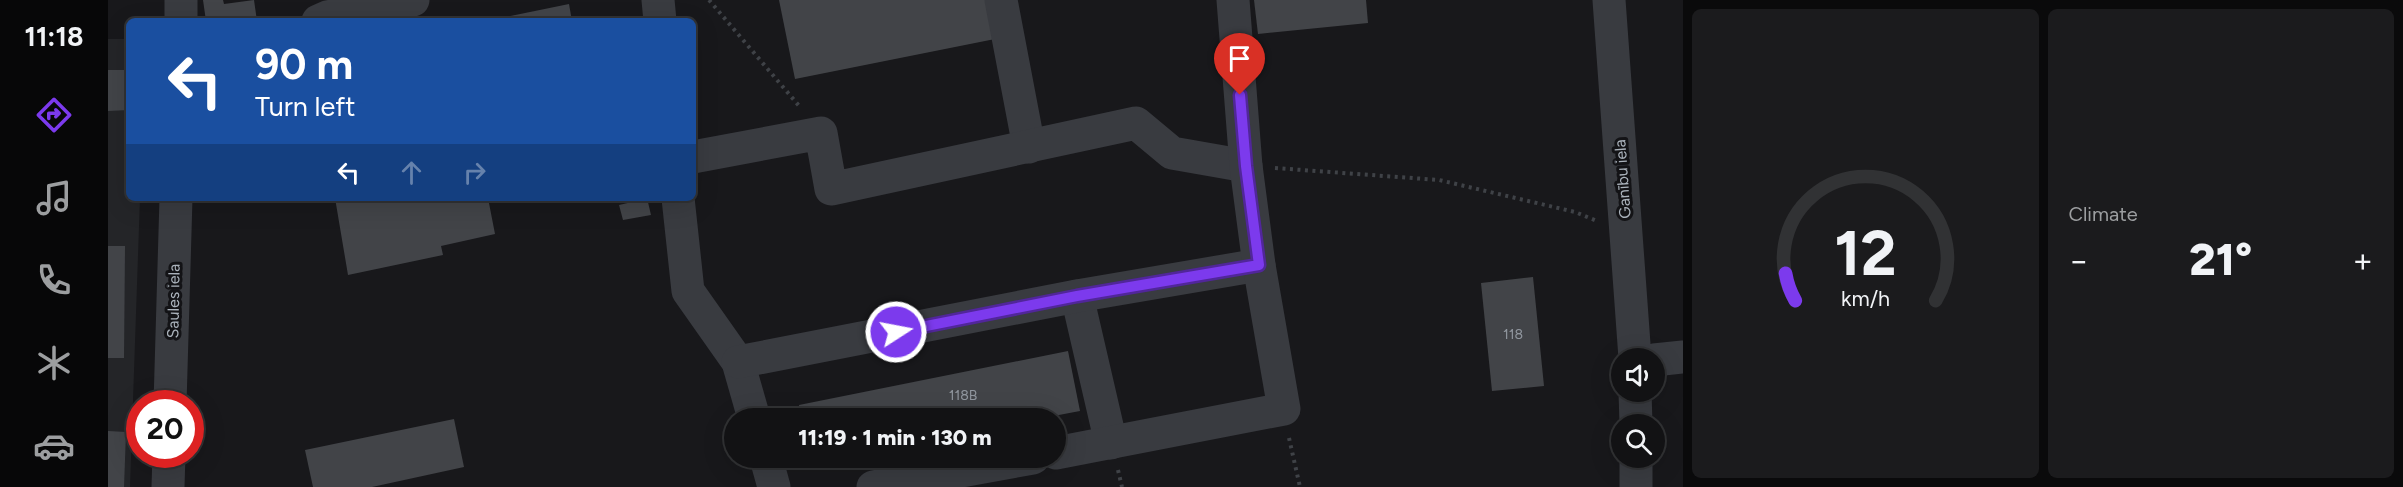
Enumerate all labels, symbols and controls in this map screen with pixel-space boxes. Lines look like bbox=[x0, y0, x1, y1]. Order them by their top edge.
text: 11:18 bbox=[25, 20, 83, 53]
pin bbox=[1214, 33, 1265, 95]
text: 90 m bbox=[255, 39, 353, 90]
icon: left bbox=[156, 42, 234, 120]
icon: arrive bbox=[1223, 42, 1256, 75]
text: Turn left bbox=[255, 90, 355, 123]
icon: directions bbox=[33, 94, 75, 136]
street label: Ganību iela bbox=[1610, 139, 1635, 219]
icon: left bbox=[332, 156, 365, 189]
icon: ahead bbox=[395, 156, 428, 189]
icon: right bbox=[458, 156, 491, 189]
icon: music bbox=[33, 177, 75, 219]
text: Climate bbox=[2069, 202, 2138, 226]
text: 12 bbox=[1834, 216, 1896, 291]
text: 21° bbox=[2189, 232, 2252, 286]
text: − bbox=[2069, 241, 2089, 280]
text: + bbox=[2352, 241, 2373, 280]
icon: phone bbox=[33, 259, 75, 301]
street label: Saules iela bbox=[163, 263, 184, 339]
text: km/h bbox=[1841, 286, 1890, 311]
position arrow bbox=[864, 300, 928, 364]
house number: 118 bbox=[1503, 326, 1523, 343]
icon: climate bbox=[33, 342, 75, 384]
map controls bbox=[1611, 348, 1665, 468]
button: sound bbox=[1611, 348, 1665, 402]
house number: 118B bbox=[949, 387, 977, 404]
speed limit sign: 20 bbox=[126, 390, 204, 468]
button: search bbox=[1611, 414, 1665, 468]
text: 11:19 · 1 min · 130 m bbox=[798, 424, 992, 451]
icon: car bbox=[33, 425, 75, 467]

